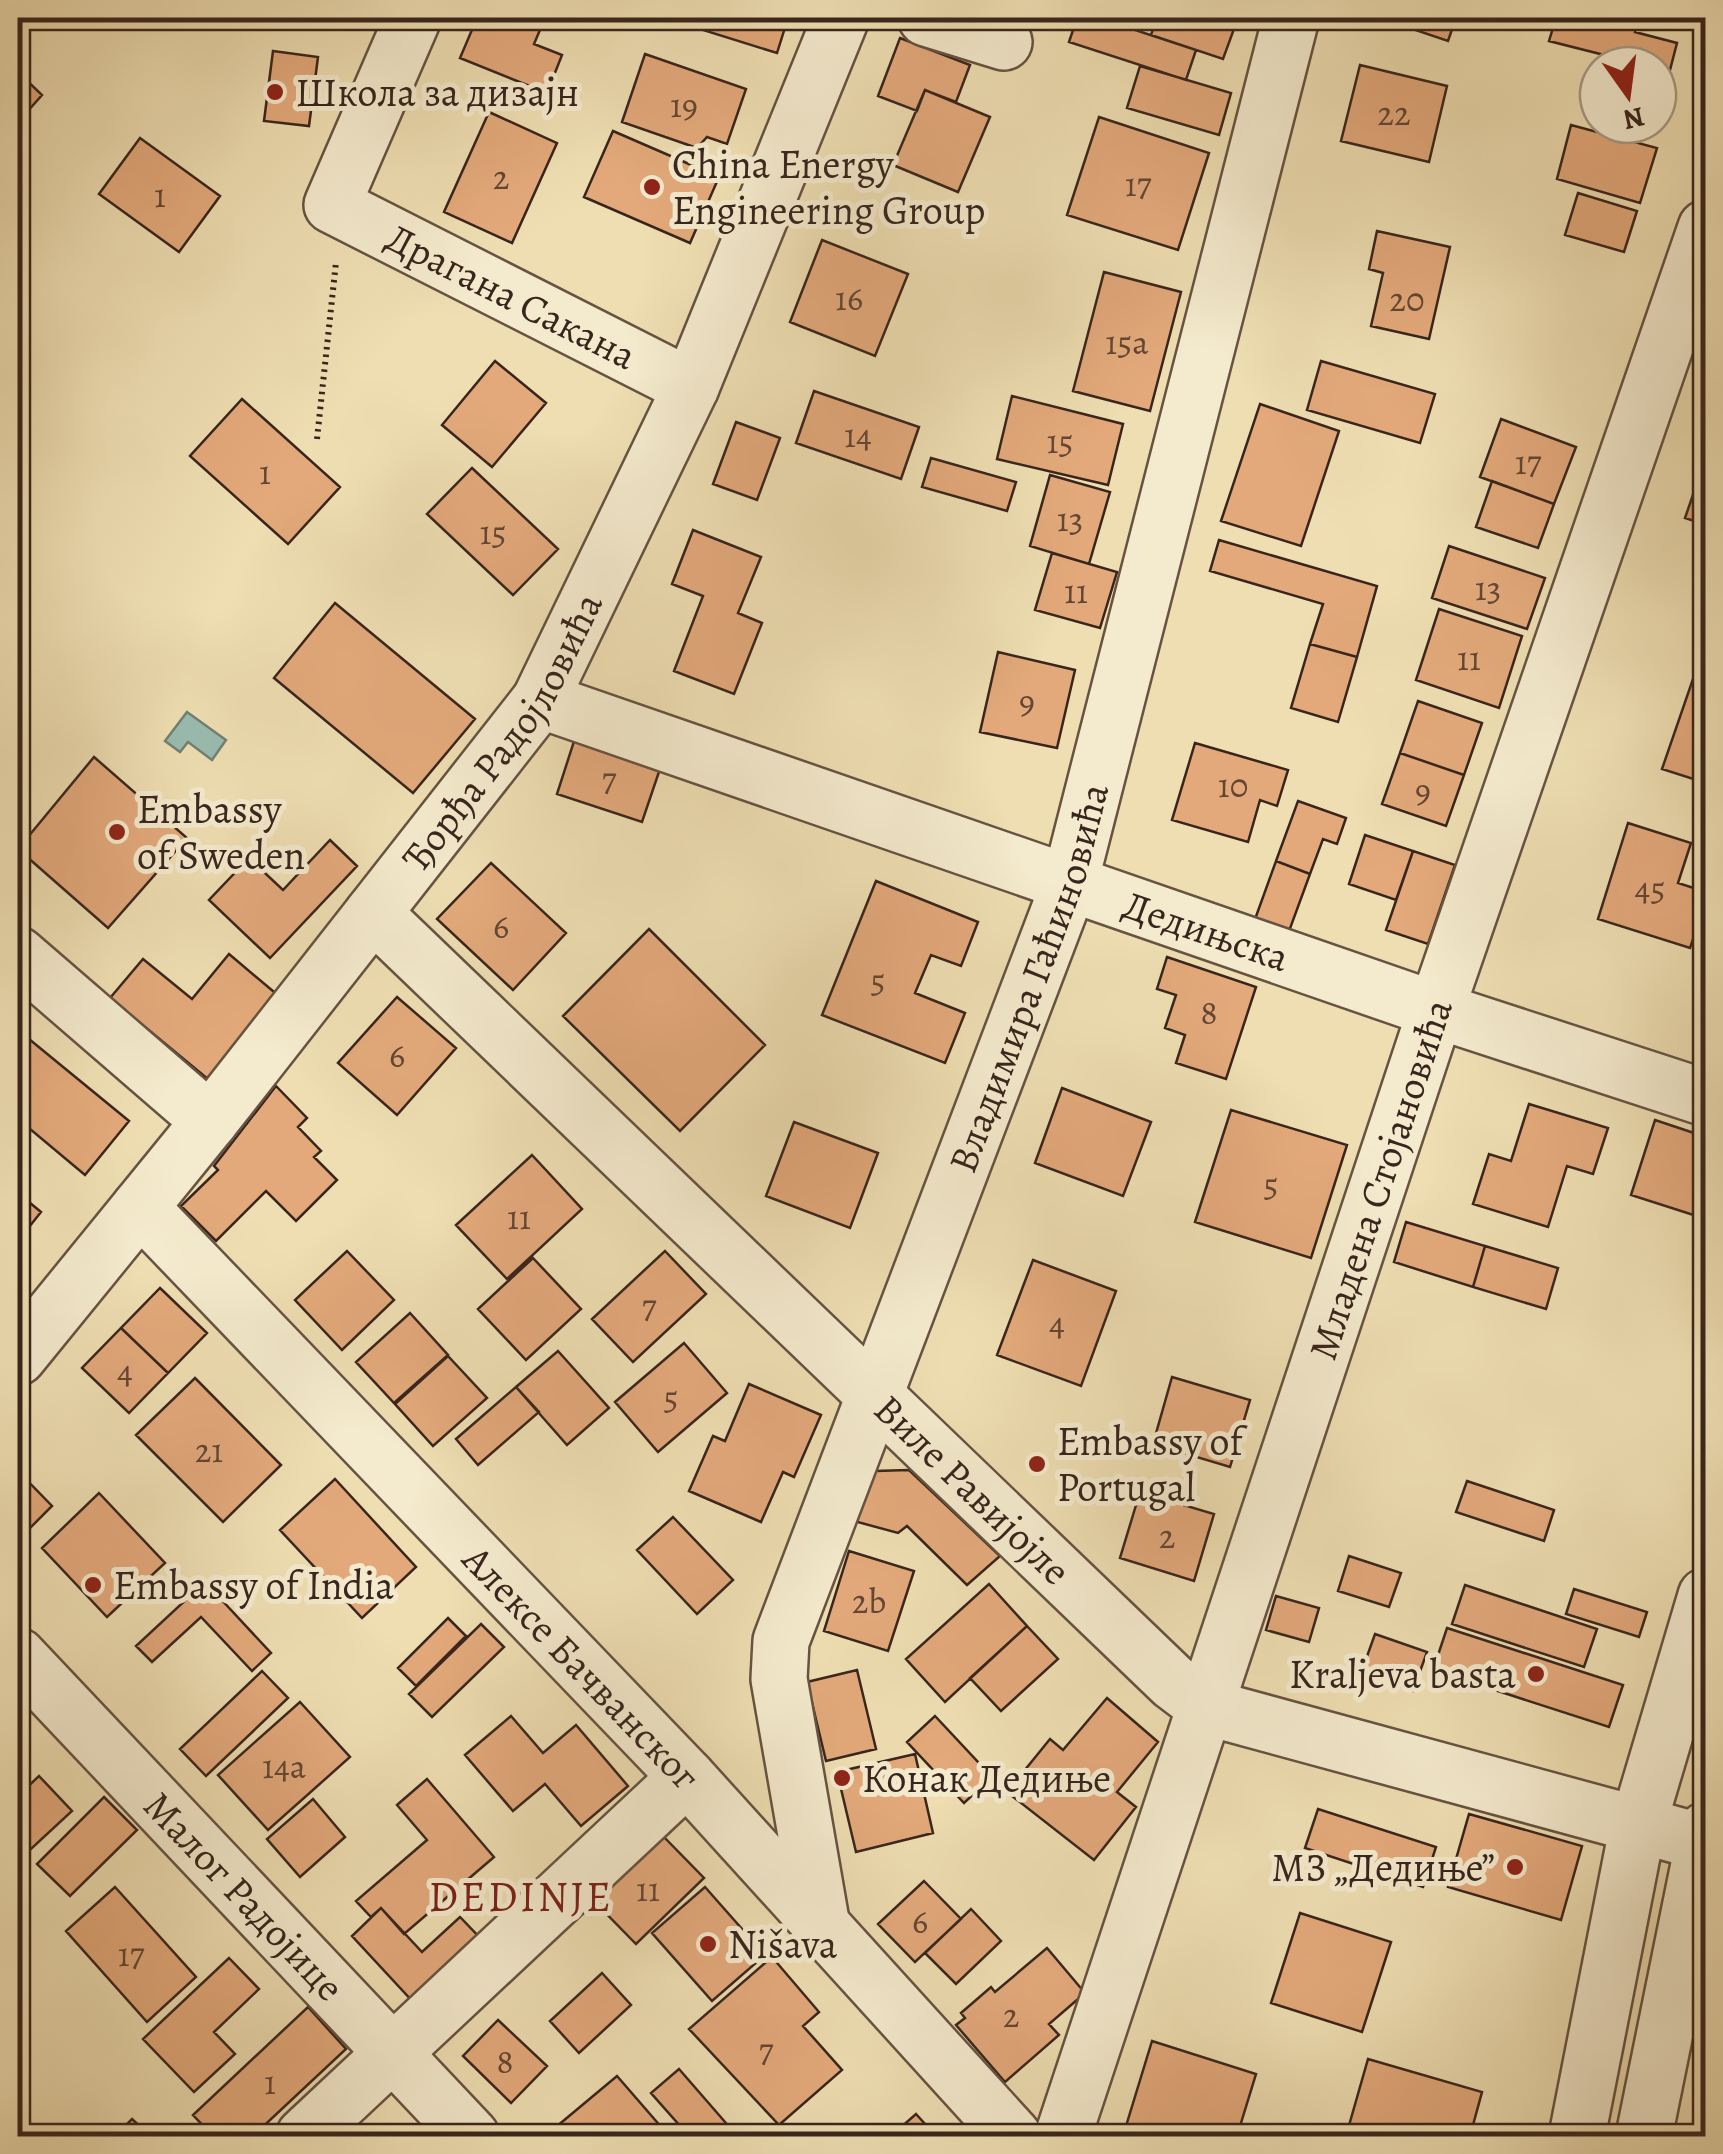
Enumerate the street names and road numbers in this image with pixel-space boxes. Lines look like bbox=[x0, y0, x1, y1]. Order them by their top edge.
street label: Драгана Сакана bbox=[377, 210, 646, 383]
street label: Ђорђа Радојловића bbox=[389, 583, 616, 883]
street label: Владимира Гаћиновића bbox=[935, 777, 1122, 1180]
street label: Дедињска bbox=[1116, 877, 1297, 985]
street label: Младена Стојановића bbox=[1295, 991, 1466, 1367]
street label: Виле Равијојле bbox=[862, 1382, 1083, 1598]
street label: Алексе Бачванског bbox=[450, 1532, 713, 1802]
street label: Малог Радојице bbox=[131, 1779, 357, 2013]

